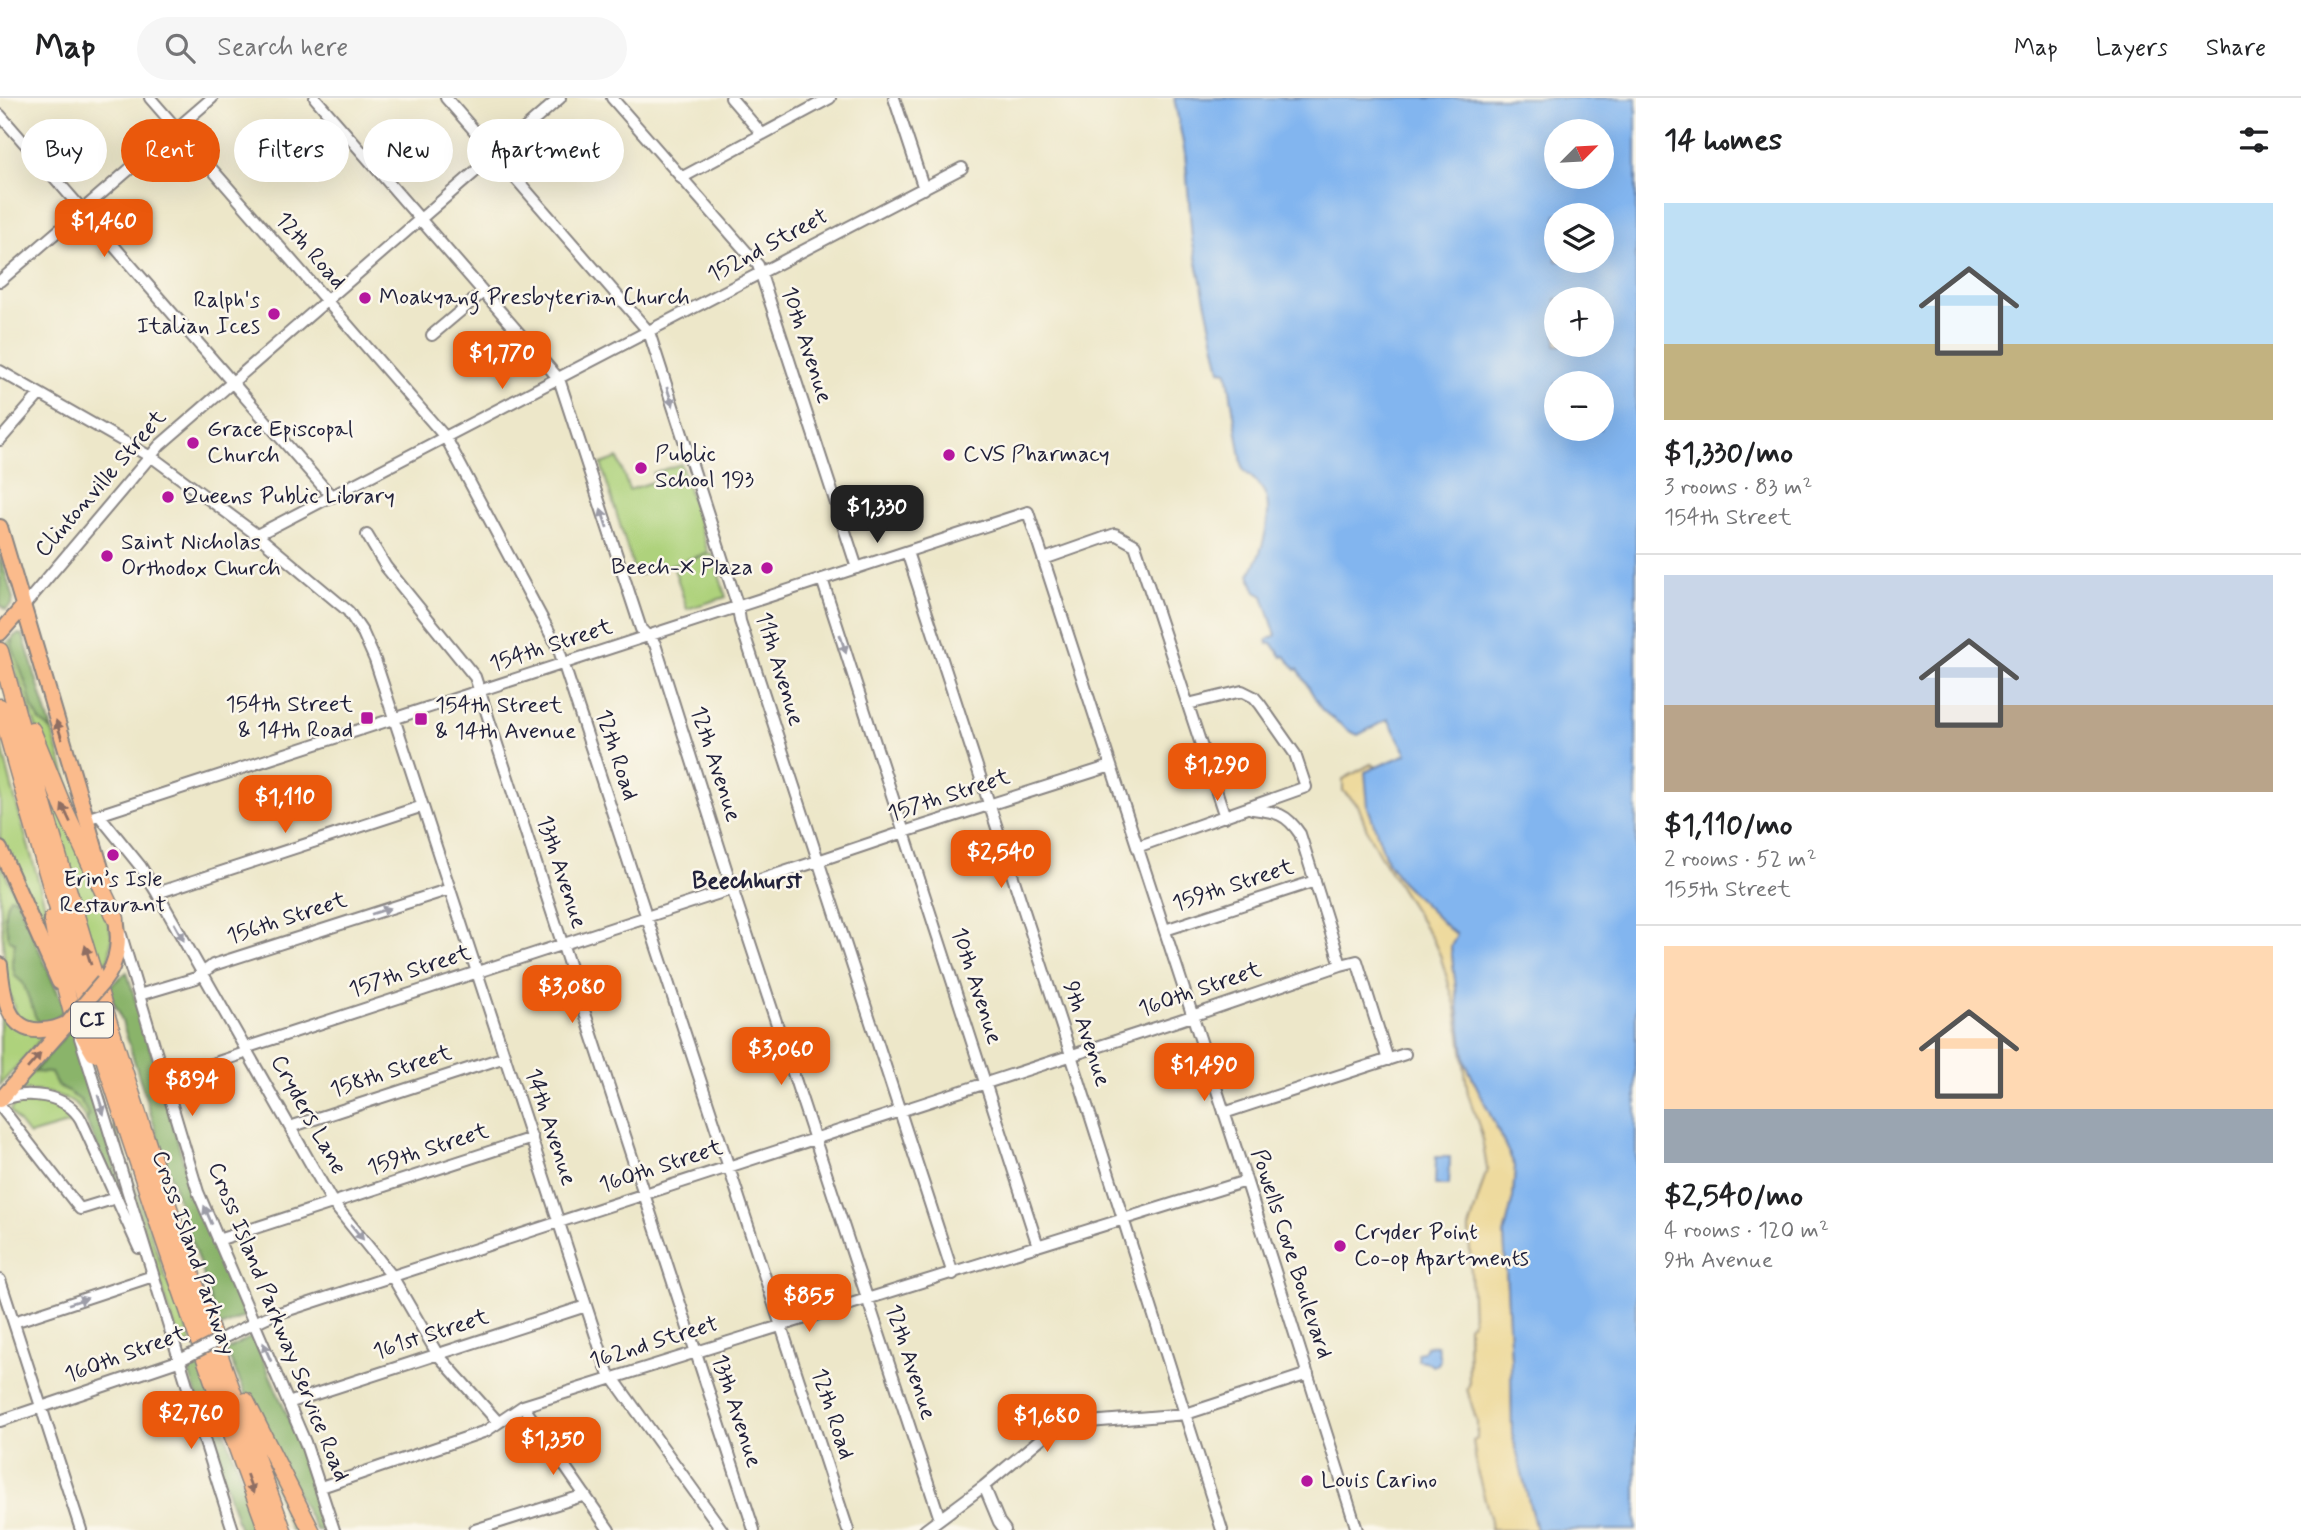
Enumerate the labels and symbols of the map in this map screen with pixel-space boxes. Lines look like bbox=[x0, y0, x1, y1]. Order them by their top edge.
north arrow bbox=[1544, 119, 1614, 189]
pin: $1,460 bbox=[47, 200, 161, 259]
street label: 152nd Street bbox=[702, 202, 834, 290]
street label: 12th Road bbox=[268, 206, 352, 296]
place label: Moakyang Presbyterian Church bbox=[379, 283, 690, 315]
street label: 10th Avenue bbox=[773, 283, 839, 407]
place label: Ralph's Italian Ices bbox=[137, 286, 260, 342]
marker: Moakyang Presbyterian Church bbox=[357, 290, 373, 306]
marker: Ralph's Italian Ices bbox=[266, 306, 282, 322]
pin: $1,770 bbox=[445, 331, 559, 391]
one-way arrow bbox=[665, 386, 676, 407]
street label: Clintonville Street bbox=[29, 404, 174, 564]
place label: Grace Episcopal Church bbox=[207, 415, 353, 471]
marker: Grace Episcopal Church bbox=[185, 435, 201, 451]
place label: Public School 193 bbox=[655, 440, 754, 496]
place label: CVS Pharmacy bbox=[963, 440, 1110, 470]
marker: CVS Pharmacy bbox=[941, 447, 957, 463]
marker: Public School 193 bbox=[633, 460, 649, 476]
place label: Queens Public Library bbox=[182, 482, 395, 512]
pin: $1,330 bbox=[820, 486, 934, 545]
marker: Queens Public Library bbox=[160, 489, 176, 505]
one-way arrow bbox=[598, 507, 609, 528]
place label: Saint Nicholas Orthodox Church bbox=[121, 528, 281, 584]
marker: Saint Nicholas Orthodox Church bbox=[99, 548, 115, 564]
place label: Beech-X Plaza bbox=[611, 553, 753, 583]
marker: Beech-X Plaza bbox=[759, 560, 775, 576]
street label: 11th Avenue bbox=[747, 608, 811, 730]
street label: 154th Street bbox=[486, 612, 617, 680]
one-way arrow bbox=[838, 634, 849, 655]
place label: 154th Street & 14th Road bbox=[225, 690, 353, 746]
place label: 154th Street & 14th Avenue bbox=[435, 691, 576, 747]
street label: 12th Avenue bbox=[682, 702, 748, 826]
street label: 12th Road bbox=[587, 706, 645, 804]
marker: 154th Street & 14th Road bbox=[359, 710, 375, 726]
marker: 154th Street & 14th Avenue bbox=[413, 711, 429, 727]
one-way arrow bbox=[54, 719, 64, 740]
pin: $1,290 bbox=[1160, 744, 1274, 803]
street label: 157th Street bbox=[884, 762, 1014, 830]
pin: $1,110 bbox=[228, 776, 342, 835]
one-way arrow bbox=[60, 803, 72, 823]
street label: 13th Avenue bbox=[529, 811, 593, 933]
pin: $2,540 bbox=[944, 830, 1058, 890]
marker: Erin’s Isle Restaurant bbox=[105, 847, 121, 863]
street label: 159th Street bbox=[1168, 852, 1298, 920]
place label: Erin’s Isle Restaurant bbox=[60, 865, 167, 921]
district label: Beechhurst bbox=[692, 866, 802, 897]
street label: 156th Street bbox=[223, 885, 351, 953]
one-way arrow bbox=[371, 905, 392, 916]
one-way arrow bbox=[172, 922, 184, 942]
street label: 10th Avenue bbox=[943, 924, 1009, 1048]
street label: 157th Street bbox=[345, 938, 475, 1006]
one-way arrow bbox=[82, 945, 92, 966]
street label: 160th Street bbox=[1134, 955, 1266, 1025]
pin: $3,080 bbox=[515, 965, 629, 1025]
street label: 9th Avenue bbox=[1055, 978, 1117, 1090]
road number: CI bbox=[71, 1002, 113, 1038]
pin: $3,060 bbox=[724, 1028, 838, 1087]
street label: 158th Street bbox=[326, 1038, 456, 1106]
pin: $1,490 bbox=[1147, 1044, 1261, 1103]
street label: Cryders Lane bbox=[263, 1050, 353, 1180]
one-way arrow bbox=[26, 1052, 42, 1070]
pin: $894 bbox=[151, 1058, 233, 1118]
street label: 14th Avenue bbox=[517, 1064, 583, 1190]
one-way arrow bbox=[96, 1095, 106, 1116]
street label: 159th Street bbox=[363, 1116, 493, 1184]
street label: 160th Street bbox=[595, 1133, 727, 1201]
street label: Powells Cove Boulevard bbox=[1243, 1145, 1339, 1363]
street label: Cross Island Parkway bbox=[144, 1147, 242, 1359]
street label: Cross Island Parkway Service Road bbox=[200, 1158, 356, 1486]
one-way arrow bbox=[202, 1205, 214, 1225]
place label: Cryder Point Co-op Apartments bbox=[1354, 1218, 1529, 1275]
one-way arrow bbox=[349, 1223, 364, 1241]
marker: Cryder Point Co-op Apartments bbox=[1332, 1238, 1348, 1254]
pin: $855 bbox=[768, 1274, 850, 1334]
one-way arrow bbox=[68, 1295, 89, 1306]
street label: 12th Avenue bbox=[877, 1300, 943, 1424]
street label: 161st Street bbox=[369, 1302, 493, 1368]
street label: 162nd Street bbox=[586, 1309, 722, 1377]
street label: 160th Street bbox=[61, 1319, 192, 1391]
one-way arrow bbox=[261, 1341, 272, 1362]
street label: 13th Avenue bbox=[704, 1350, 768, 1472]
street label: 12th Road bbox=[803, 1365, 861, 1463]
pin: $2,760 bbox=[134, 1392, 248, 1451]
pin: $1,680 bbox=[990, 1394, 1104, 1454]
pin: $1,350 bbox=[496, 1418, 610, 1477]
place label: Louis Carino bbox=[1321, 1466, 1437, 1496]
marker: Louis Carino bbox=[1299, 1473, 1315, 1489]
one-way arrow bbox=[245, 1474, 256, 1495]

